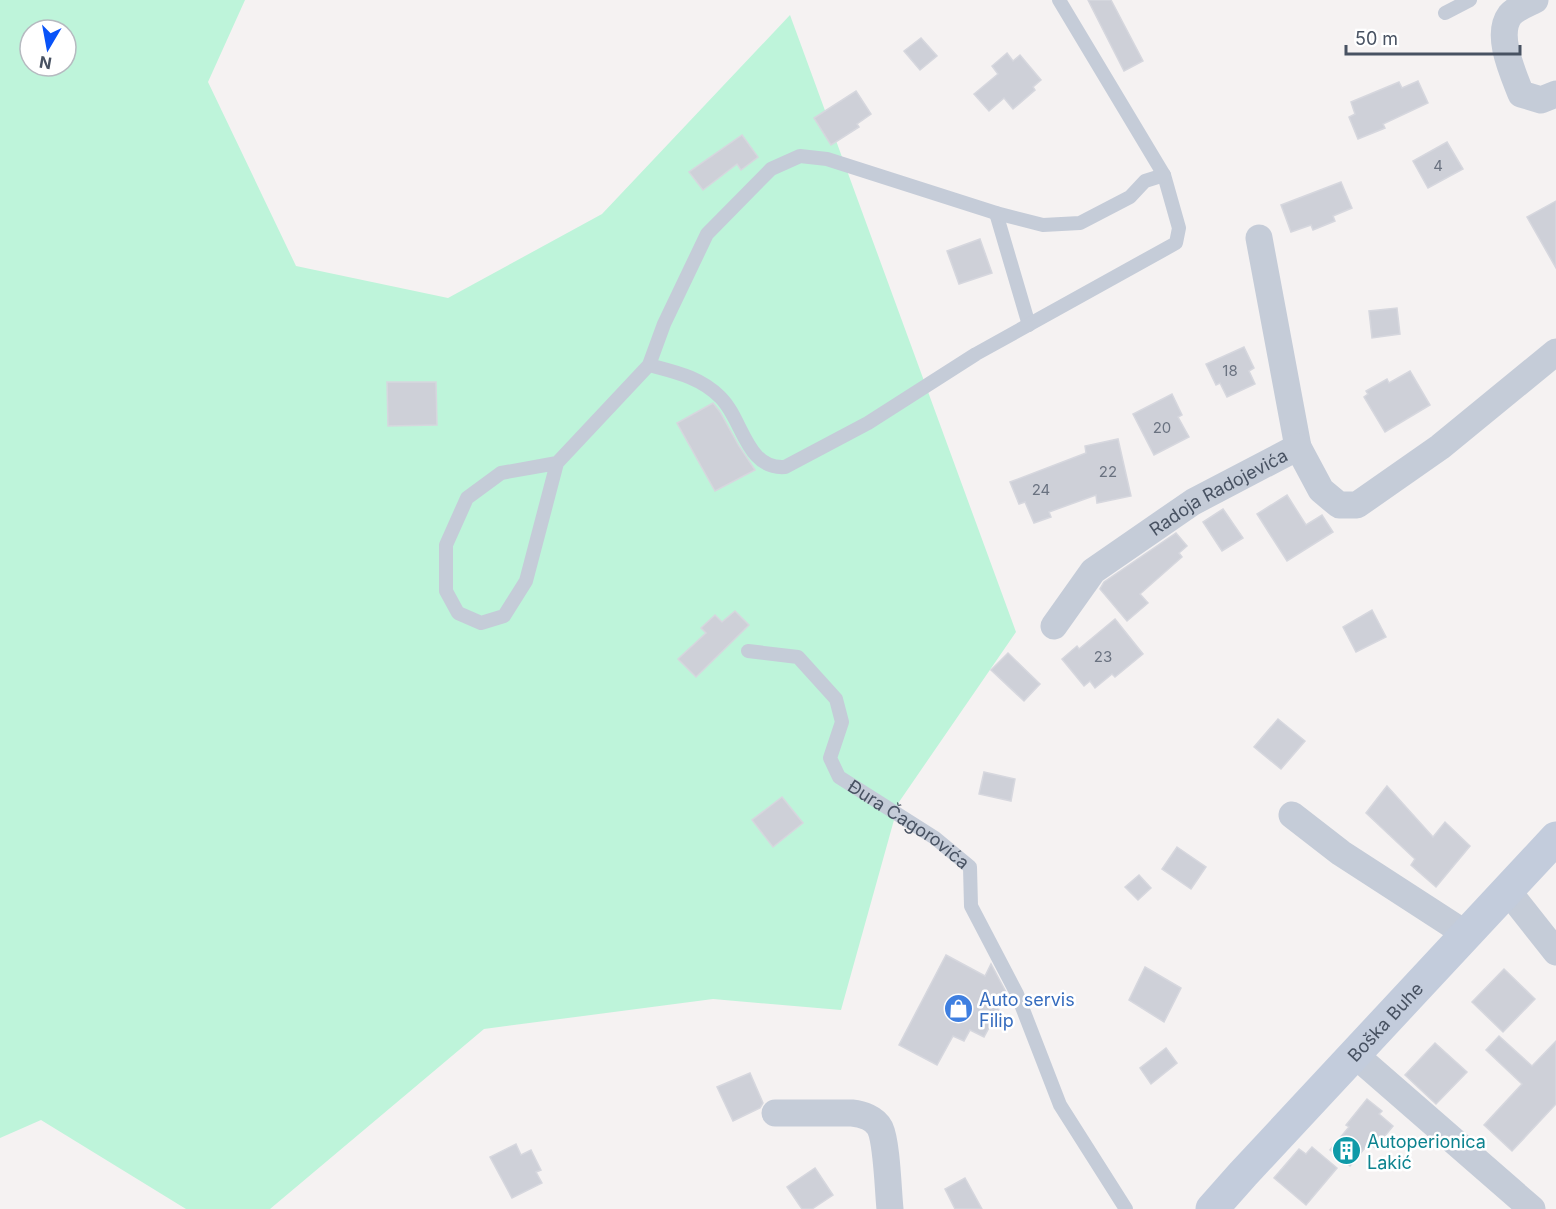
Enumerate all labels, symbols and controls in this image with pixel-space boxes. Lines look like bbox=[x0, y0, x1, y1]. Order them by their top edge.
north arrow bbox=[18, 18, 78, 78]
scale bar bbox=[1346, 18, 1520, 56]
text: 50 m bbox=[1355, 28, 1398, 49]
text: N bbox=[38, 52, 53, 74]
house number: 4 bbox=[1433, 156, 1443, 175]
house number: 18 bbox=[1222, 361, 1238, 380]
house number: 20 bbox=[1153, 418, 1171, 437]
street label: Radoja Radojevića bbox=[1145, 444, 1291, 540]
house number: 22 bbox=[1099, 462, 1117, 481]
house number: 24 bbox=[1032, 480, 1050, 499]
house number: 23 bbox=[1094, 647, 1112, 666]
street label: Đura Čagorovića bbox=[844, 775, 974, 873]
street label: Boška Buhe bbox=[1343, 978, 1427, 1066]
place label: Auto servis Filip bbox=[979, 989, 1075, 1031]
shop icon: Auto servis Filip bbox=[942, 993, 974, 1025]
place label: Autoperionica Lakić bbox=[1367, 1131, 1486, 1173]
building icon: Autoperionica Lakić bbox=[1330, 1135, 1362, 1167]

